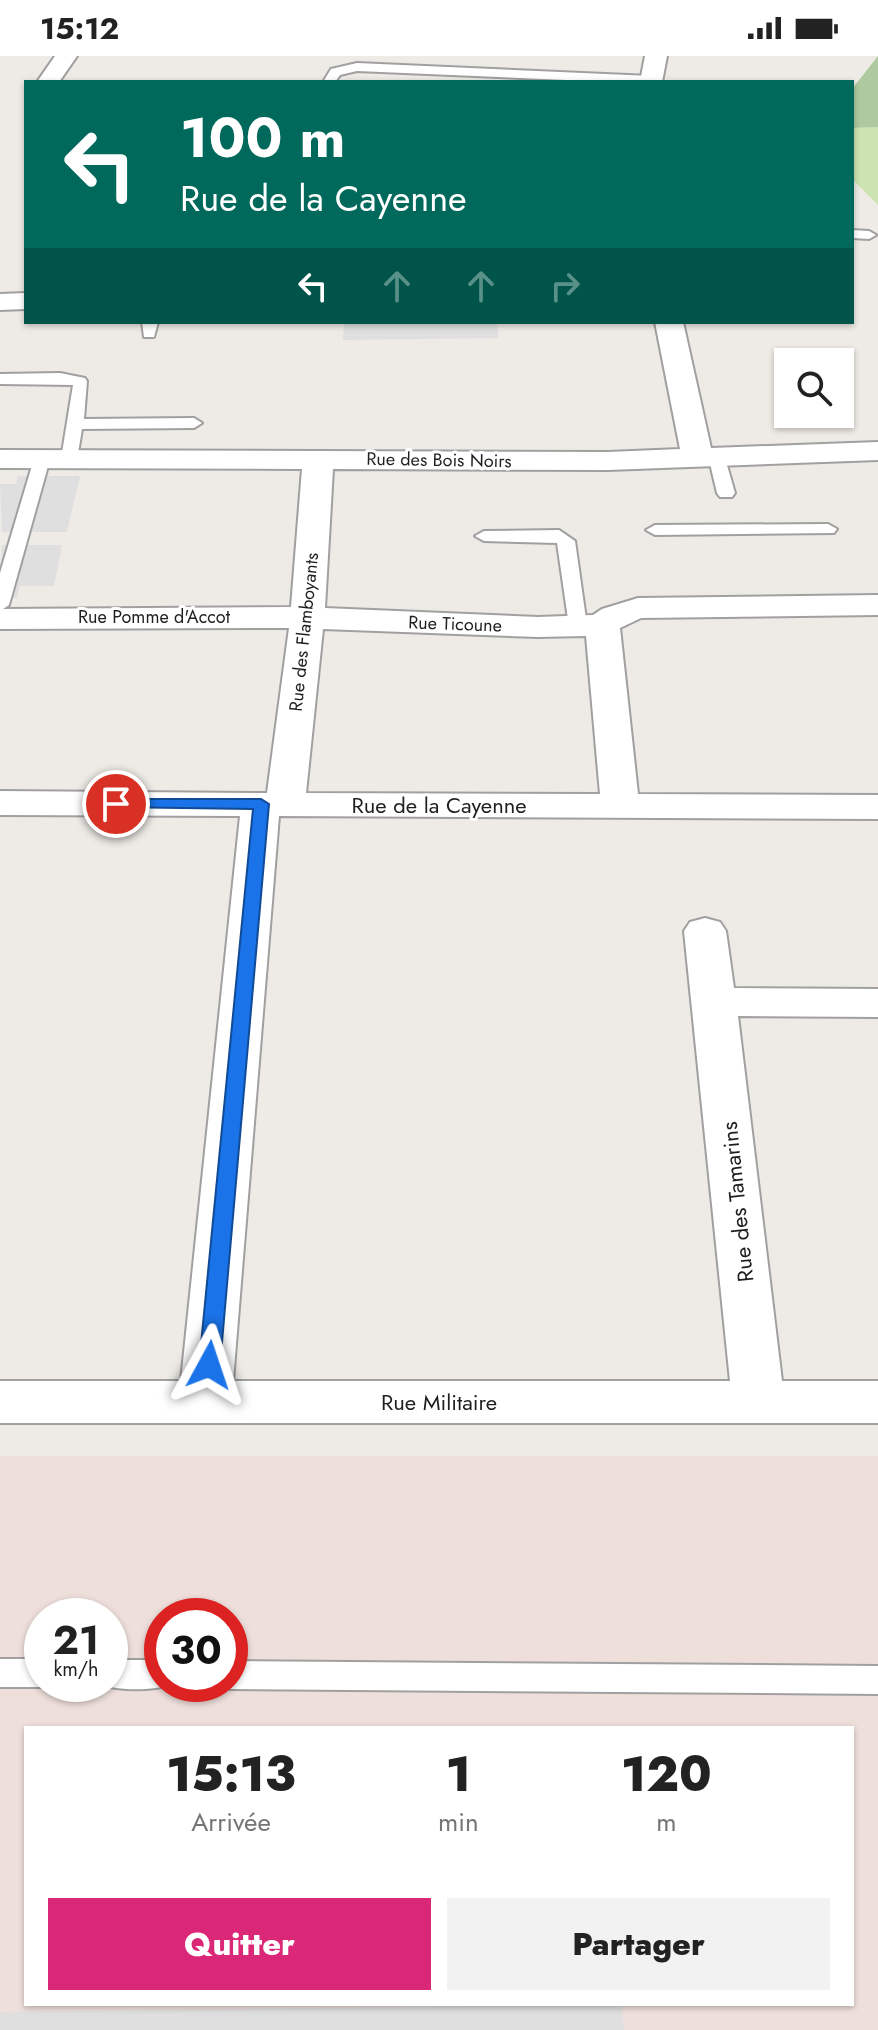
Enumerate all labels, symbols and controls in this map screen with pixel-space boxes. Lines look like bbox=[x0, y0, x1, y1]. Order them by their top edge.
text: 15:12 bbox=[40, 7, 119, 50]
text: 100 m bbox=[180, 97, 345, 178]
icon: left bbox=[48, 112, 152, 216]
text: Rue de la Cayenne bbox=[180, 172, 467, 224]
icon: left bbox=[291, 264, 335, 308]
icon: ahead bbox=[375, 264, 419, 308]
icon: ahead bbox=[459, 264, 503, 308]
icon: right bbox=[543, 264, 587, 308]
map controls bbox=[774, 348, 854, 428]
button: search bbox=[774, 348, 854, 428]
street label: Rue des Bois Noirs bbox=[366, 446, 512, 474]
street label: Rue des Flamboyants bbox=[283, 551, 325, 713]
street label: Rue Pomme d'Accot bbox=[78, 604, 231, 630]
street label: Rue Ticoune bbox=[408, 609, 502, 639]
pin bbox=[82, 770, 150, 838]
icon: arrive bbox=[94, 782, 138, 826]
street label: Rue de la Cayenne bbox=[351, 789, 527, 821]
street label: Rue des Tamarins bbox=[713, 1120, 761, 1284]
position arrow bbox=[167, 1323, 251, 1407]
street label: Rue Militaire bbox=[381, 1386, 497, 1418]
speed limit sign: 30 bbox=[144, 1598, 248, 1702]
text: 21 bbox=[53, 1611, 99, 1669]
text: km/h bbox=[53, 1655, 99, 1684]
text: 15:13 bbox=[166, 1740, 296, 1809]
text: 1 bbox=[446, 1740, 471, 1809]
text: 120 bbox=[621, 1740, 712, 1809]
text: Arrivée bbox=[191, 1803, 271, 1841]
text: min bbox=[438, 1803, 479, 1841]
text: m bbox=[656, 1803, 676, 1841]
button: Quitter bbox=[48, 1898, 431, 1990]
button: Partager bbox=[447, 1898, 830, 1990]

